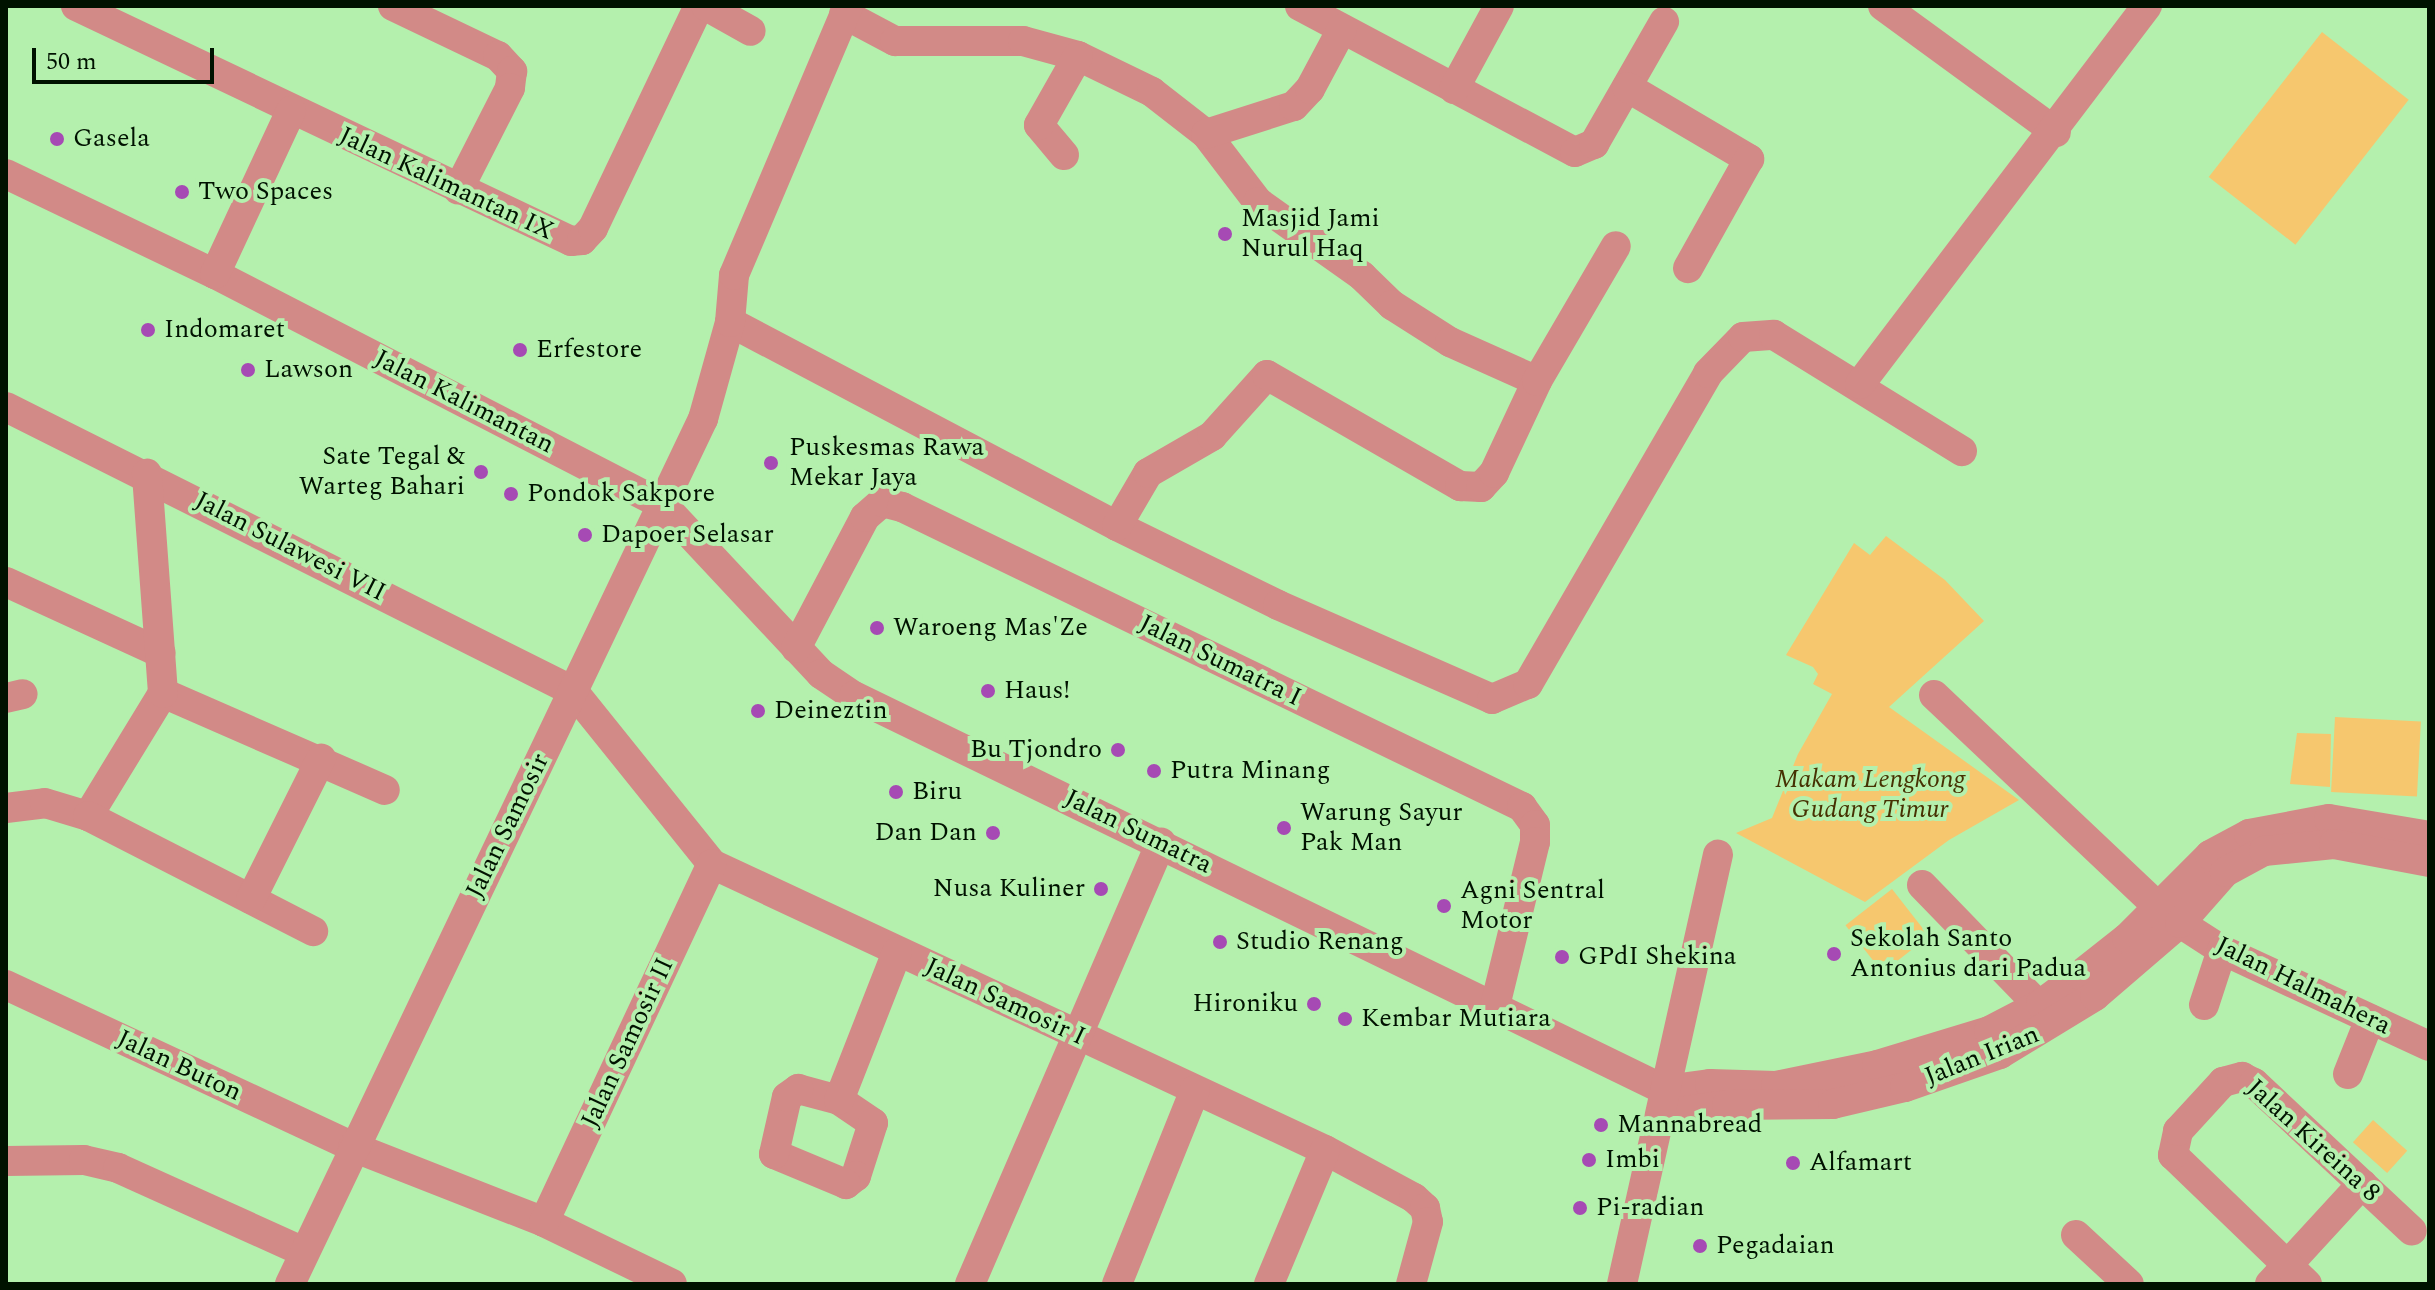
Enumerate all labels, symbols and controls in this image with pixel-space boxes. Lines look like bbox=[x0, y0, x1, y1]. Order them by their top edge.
scale bar bbox=[36, 32, 218, 82]
text: 50 m bbox=[46, 44, 97, 80]
street label: Jalan Kalimantan IX bbox=[334, 121, 558, 247]
place label: Gasela bbox=[73, 123, 150, 155]
marker: Gasela bbox=[48, 130, 66, 148]
place label: Two Spaces bbox=[198, 176, 333, 208]
marker: Two Spaces bbox=[173, 183, 191, 201]
place label: Masjid Jami Nurul Haq bbox=[1241, 203, 1380, 264]
marker: Masjid Jami Nurul Haq bbox=[1216, 225, 1234, 243]
place label: Indomaret bbox=[164, 314, 285, 346]
marker: Indomaret bbox=[139, 321, 157, 339]
place label: Erfestore bbox=[536, 334, 642, 366]
marker: Erfestore bbox=[511, 341, 529, 359]
street label: Jalan Kalimantan bbox=[369, 343, 559, 461]
place label: Lawson bbox=[264, 354, 353, 386]
marker: Lawson bbox=[239, 361, 257, 379]
place label: Puskesmas Rawa Mekar Jaya bbox=[789, 432, 984, 494]
place label: Sate Tegal & Warteg Bahari bbox=[299, 441, 465, 502]
marker: Puskesmas Rawa Mekar Jaya bbox=[760, 452, 782, 474]
marker: Sate Tegal & Warteg Bahari bbox=[472, 463, 490, 481]
place label: Pondok Sakpore bbox=[527, 478, 715, 510]
street label: Jalan Sulawesi VII bbox=[189, 485, 391, 609]
marker: Pondok Sakpore bbox=[502, 485, 520, 503]
place label: Dapoer Selasar bbox=[601, 519, 774, 551]
marker: Dapoer Selasar bbox=[576, 526, 594, 544]
street label: Jalan Sumatra I bbox=[1134, 608, 1306, 714]
place label: Waroeng Mas'Ze bbox=[893, 612, 1088, 644]
marker: Waroeng Mas'Ze bbox=[868, 619, 886, 637]
place label: Haus! bbox=[1004, 675, 1070, 707]
marker: Haus! bbox=[979, 682, 997, 700]
place label: Deineztin bbox=[774, 695, 888, 727]
marker: Deineztin bbox=[749, 702, 767, 720]
place label: Bu Tjondro bbox=[970, 734, 1102, 766]
marker: Bu Tjondro bbox=[1109, 741, 1127, 759]
street label: Jalan Samosir bbox=[460, 749, 556, 903]
place label: Putra Minang bbox=[1170, 755, 1330, 787]
marker: Putra Minang bbox=[1145, 762, 1163, 780]
park label: Makam Lengkong Gudang Timur bbox=[1775, 764, 1965, 826]
place label: Biru bbox=[912, 776, 962, 808]
marker: Biru bbox=[887, 783, 905, 801]
street label: Jalan Sumatra bbox=[1059, 783, 1217, 881]
place label: Warung Sayur Pak Man bbox=[1300, 797, 1463, 858]
place label: Dan Dan bbox=[875, 817, 977, 849]
marker: Warung Sayur Pak Man bbox=[1275, 819, 1293, 837]
marker: Dan Dan bbox=[984, 824, 1002, 842]
place label: Nusa Kuliner bbox=[933, 873, 1085, 905]
place label: Agni Sentral Motor bbox=[1460, 875, 1605, 936]
marker: Nusa Kuliner bbox=[1092, 880, 1110, 898]
marker: Agni Sentral Motor bbox=[1435, 897, 1453, 915]
place label: Sekolah Santo Antonius dari Padua bbox=[1850, 923, 2086, 984]
place label: Studio Renang bbox=[1236, 926, 1404, 958]
street label: Jalan Halmahera bbox=[2210, 930, 2396, 1042]
marker: Studio Renang bbox=[1211, 933, 1229, 951]
place label: GPdI Shekina bbox=[1578, 941, 1737, 973]
marker: Sekolah Santo Antonius dari Padua bbox=[1825, 945, 1843, 963]
marker: GPdI Shekina bbox=[1553, 948, 1571, 966]
street label: Jalan Samosir I bbox=[920, 951, 1090, 1053]
street label: Jalan Samosir II bbox=[575, 953, 681, 1133]
place label: Hironiku bbox=[1192, 988, 1298, 1020]
marker: Hironiku bbox=[1305, 995, 1323, 1013]
place label: Kembar Mutiara bbox=[1361, 1003, 1551, 1035]
marker: Kembar Mutiara bbox=[1336, 1010, 1354, 1028]
street label: Jalan Irian bbox=[1920, 1019, 2044, 1093]
street label: Jalan Buton bbox=[112, 1024, 246, 1108]
street label: Jalan Kireina 8 bbox=[2240, 1073, 2386, 1209]
place label: Mannabread bbox=[1617, 1109, 1762, 1141]
marker: Mannabread bbox=[1592, 1116, 1610, 1134]
place label: Imbi bbox=[1605, 1144, 1660, 1176]
place label: Alfamart bbox=[1809, 1147, 1912, 1179]
marker: Imbi bbox=[1580, 1151, 1598, 1169]
marker: Alfamart bbox=[1784, 1154, 1802, 1172]
place label: Pi-radian bbox=[1596, 1192, 1704, 1224]
marker: Pi-radian bbox=[1571, 1199, 1589, 1217]
place label: Pegadaian bbox=[1716, 1230, 1835, 1262]
marker: Pegadaian bbox=[1691, 1237, 1709, 1255]

